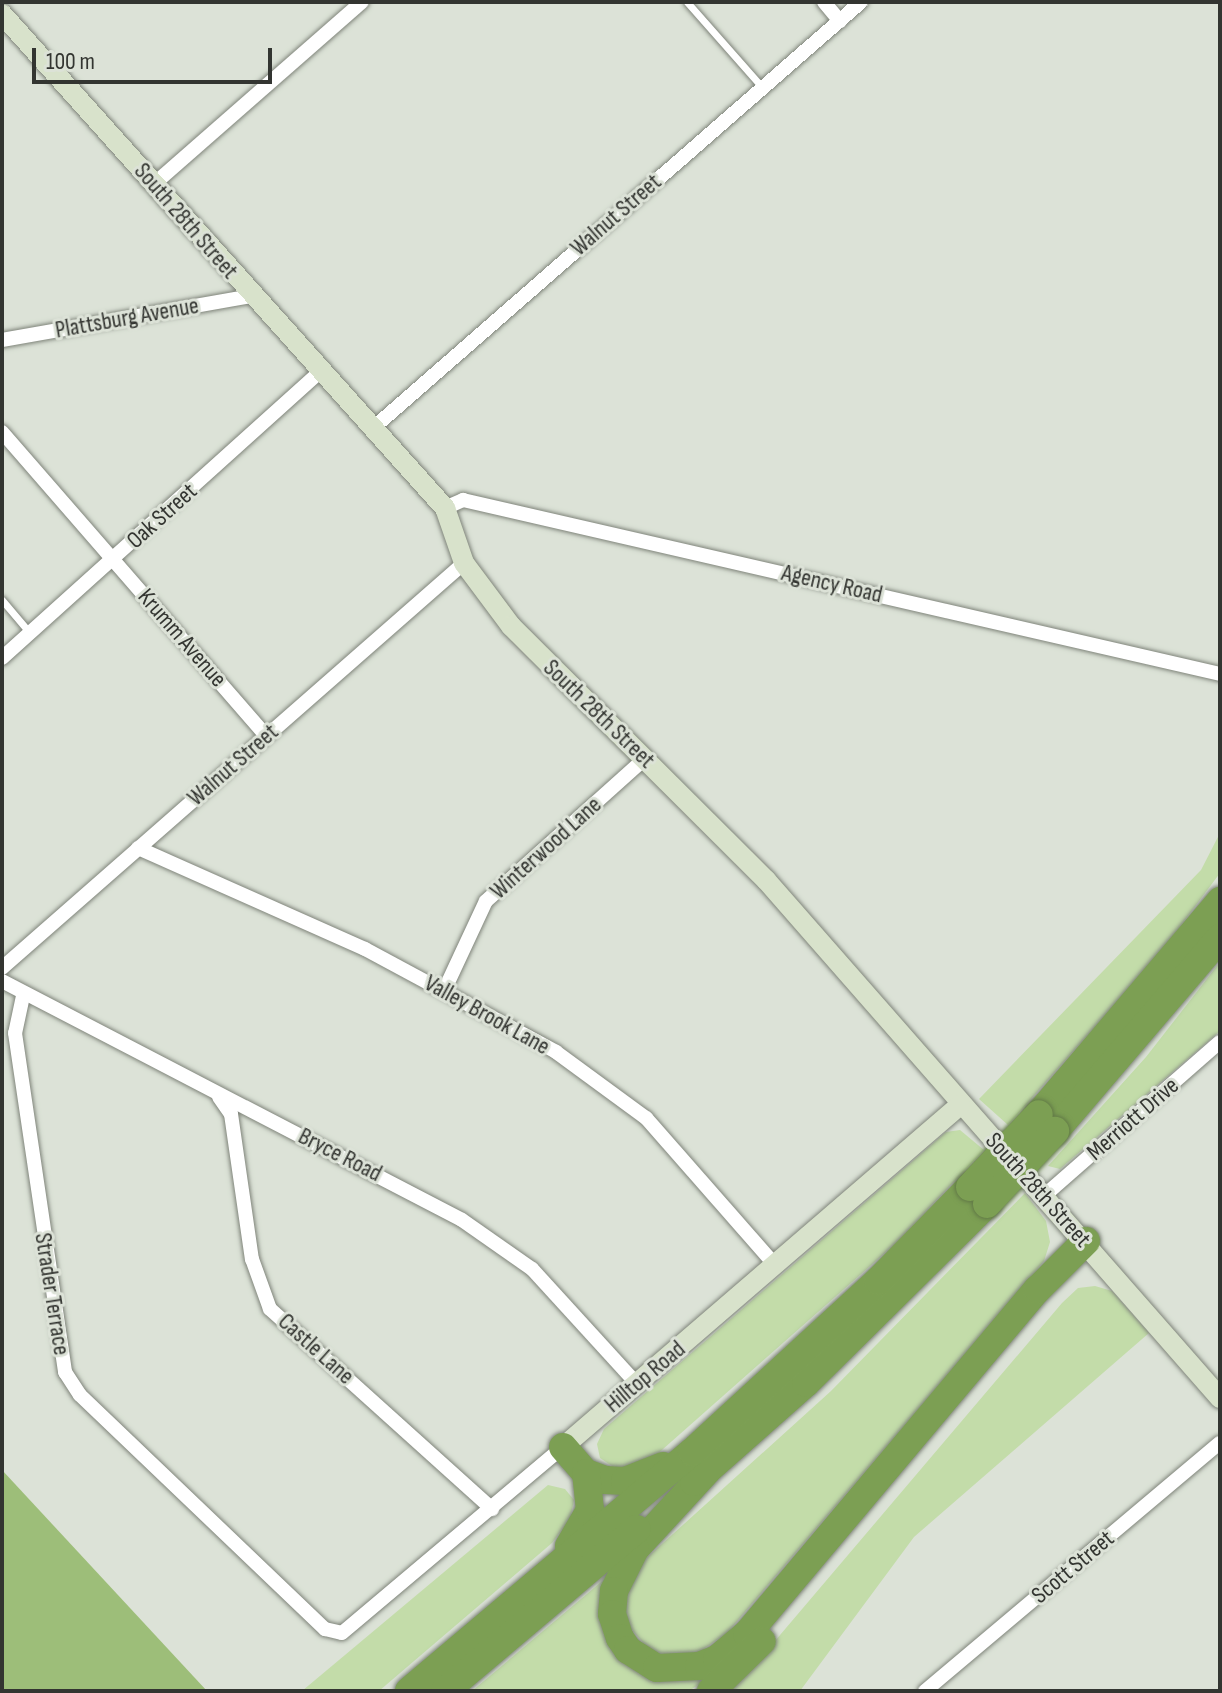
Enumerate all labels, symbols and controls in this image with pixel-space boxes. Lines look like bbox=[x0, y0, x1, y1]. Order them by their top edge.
scale bar bbox=[36, 32, 276, 82]
text: 100 m bbox=[46, 47, 95, 76]
street label: South 28th Street bbox=[128, 157, 244, 285]
street label: Walnut Street bbox=[565, 168, 667, 262]
street label: Plattsburg Avenue bbox=[53, 291, 201, 345]
street label: Oak Street bbox=[121, 477, 203, 555]
street label: Agency Road bbox=[779, 558, 885, 610]
street label: Krumm Avenue bbox=[131, 583, 233, 693]
street label: South 28th Street bbox=[537, 654, 661, 774]
street label: Walnut Street bbox=[182, 718, 284, 812]
street label: Winterwood Lane bbox=[484, 791, 608, 905]
street label: Valley Brook Lane bbox=[419, 969, 555, 1061]
street label: Merriott Drive bbox=[1081, 1071, 1185, 1167]
street label: Bryce Road bbox=[293, 1122, 387, 1188]
street label: South 28th Street bbox=[979, 1127, 1097, 1253]
street label: Strader Terrace bbox=[28, 1231, 76, 1357]
street label: Castle Lane bbox=[272, 1307, 360, 1391]
street label: Hilltop Road bbox=[599, 1335, 691, 1419]
street label: Scott Street bbox=[1026, 1524, 1120, 1610]

